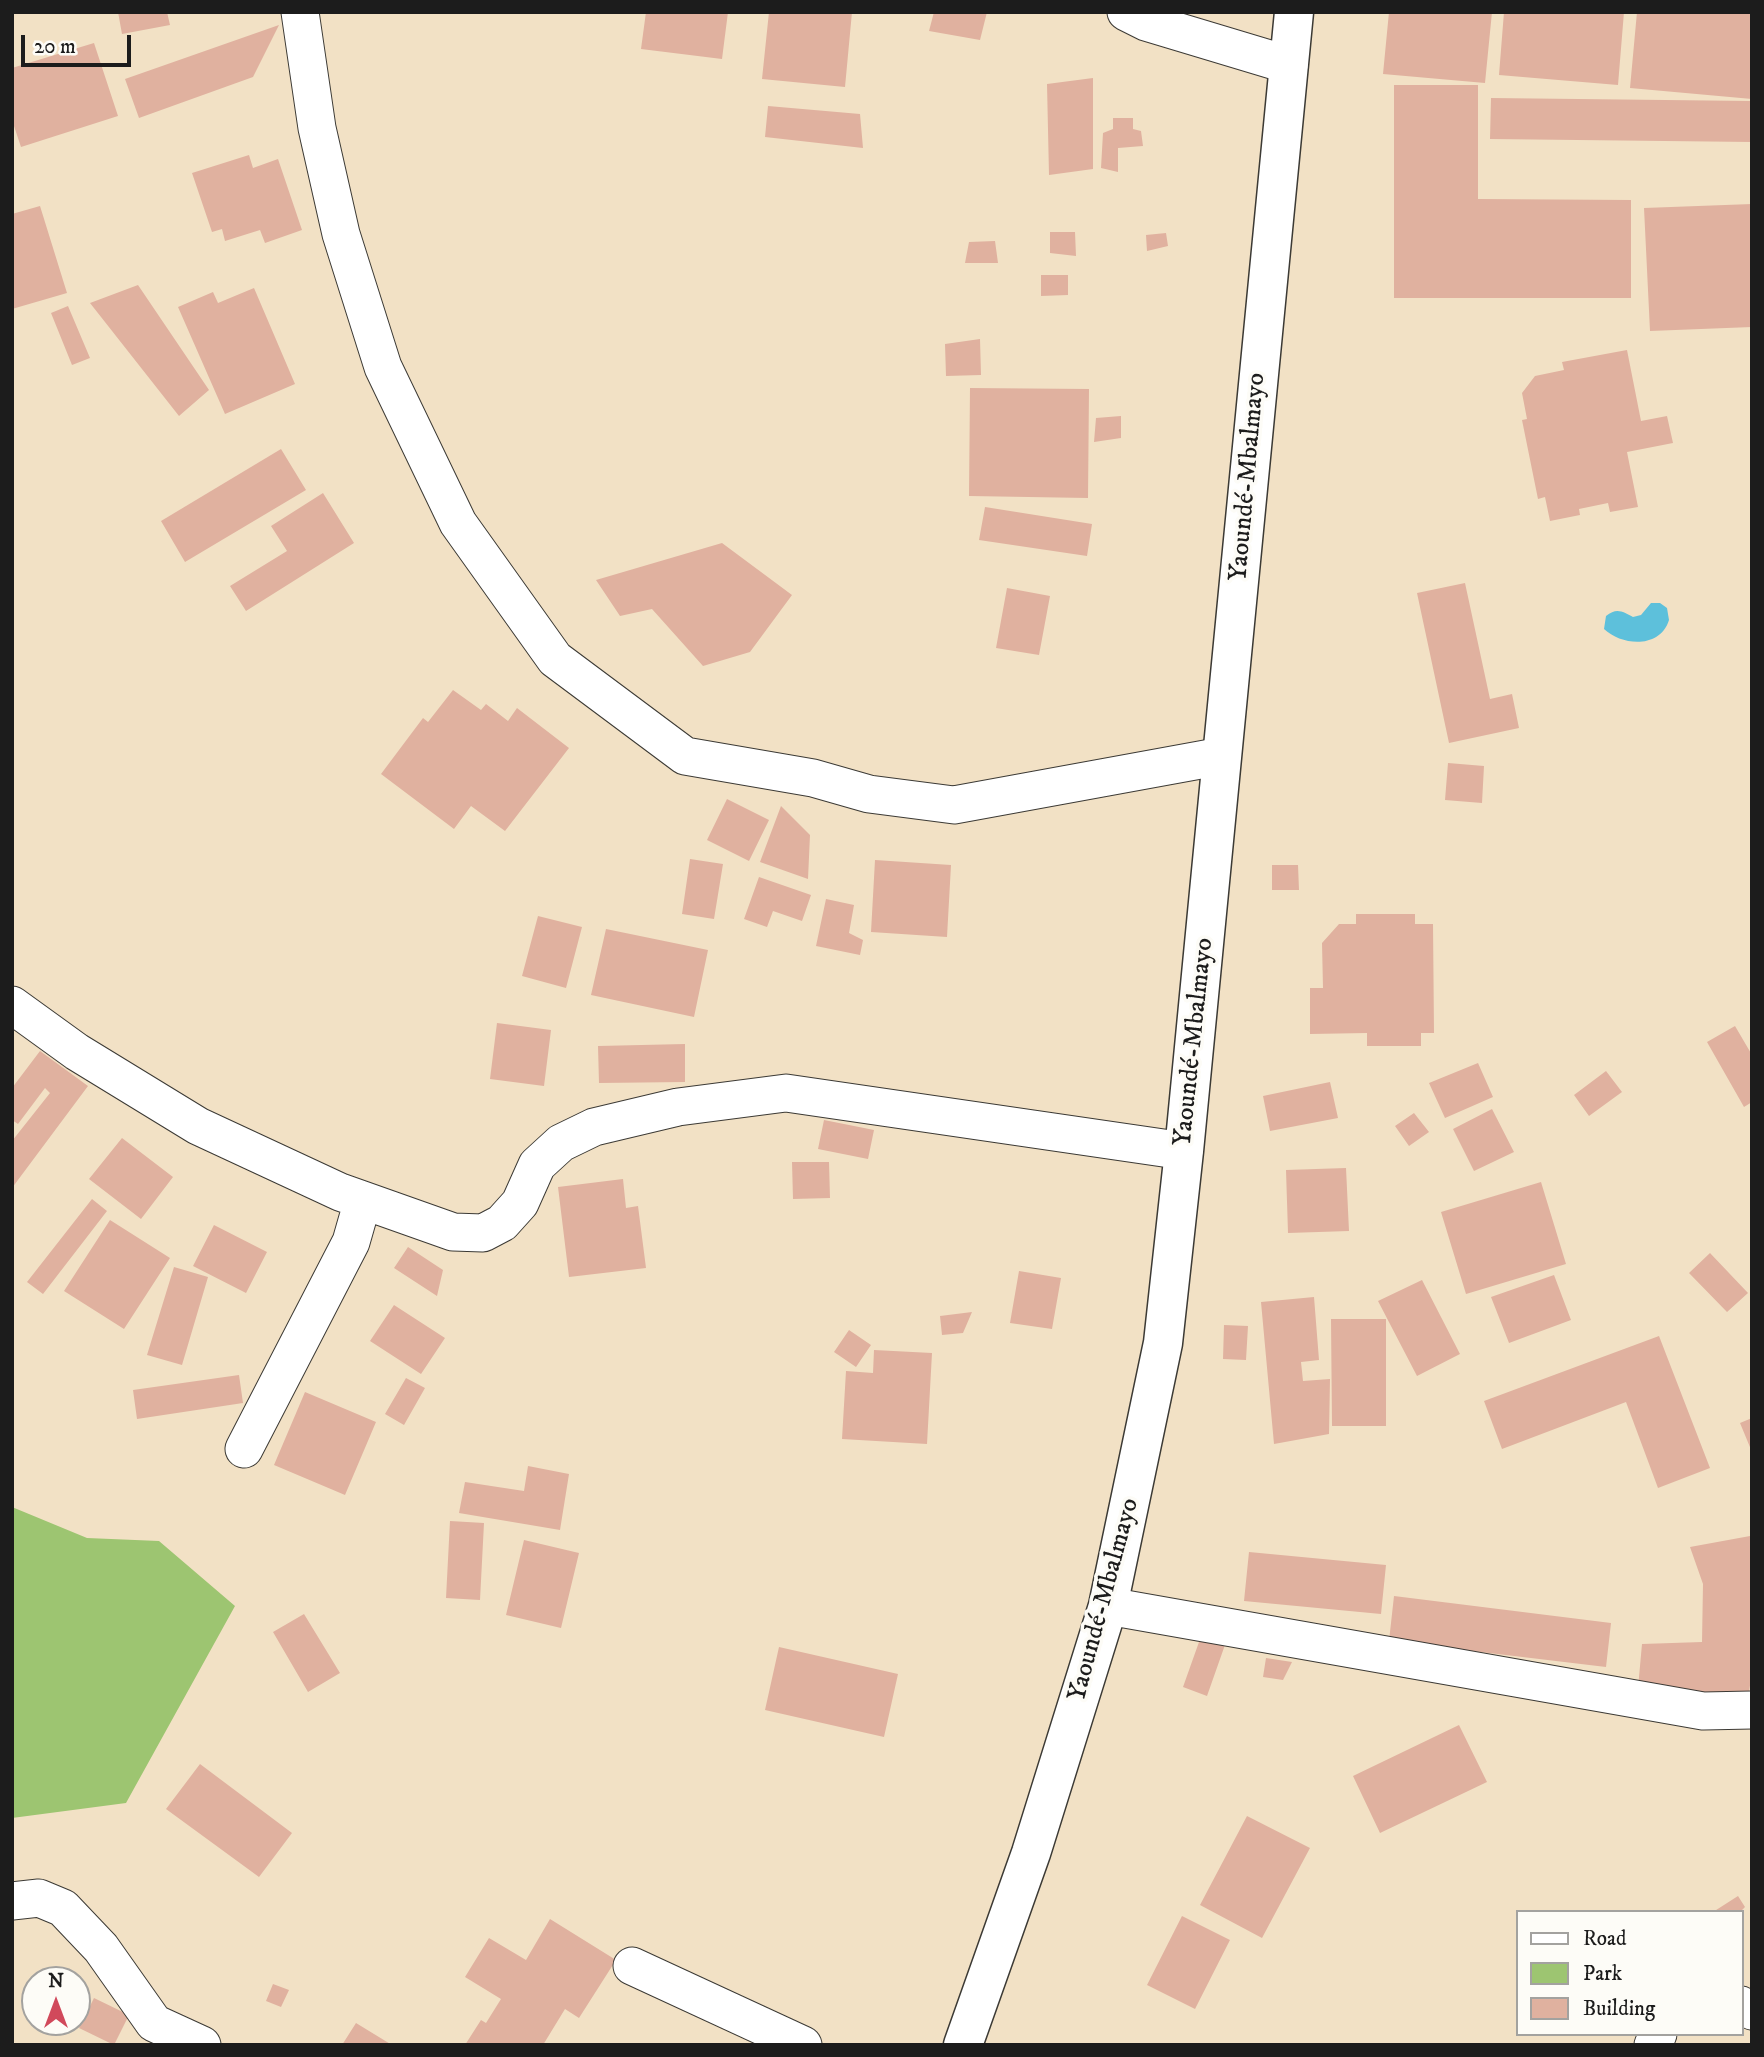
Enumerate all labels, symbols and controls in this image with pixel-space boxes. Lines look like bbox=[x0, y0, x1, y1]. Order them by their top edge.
scale bar bbox=[24, 21, 135, 65]
text: 20 m bbox=[34, 34, 76, 60]
street label: Yaoundé-Mbalmayo bbox=[1224, 372, 1274, 582]
street label: Yaoundé-Mbalmayo bbox=[1169, 936, 1221, 1148]
street label: Yaoundé-Mbalmayo bbox=[1063, 1495, 1147, 1705]
legend bbox=[1516, 1910, 1743, 2036]
text: Road bbox=[1583, 1926, 1627, 1952]
text: Park bbox=[1583, 1961, 1622, 1987]
north arrow bbox=[21, 1966, 91, 2036]
text: N bbox=[48, 1970, 64, 1993]
text: Building bbox=[1583, 1996, 1655, 2022]

